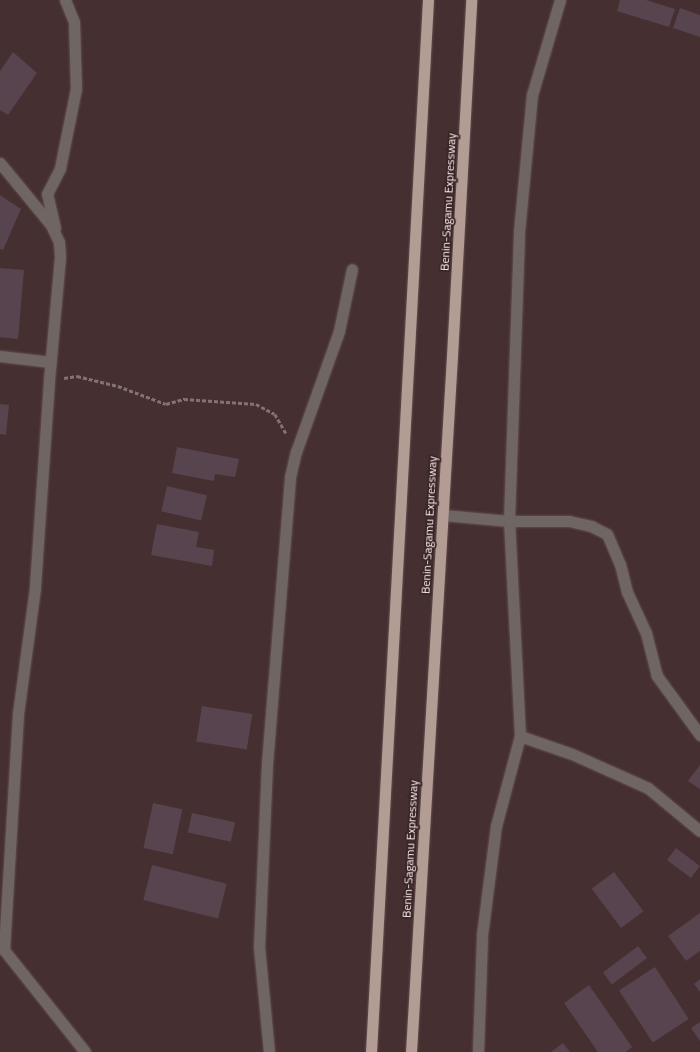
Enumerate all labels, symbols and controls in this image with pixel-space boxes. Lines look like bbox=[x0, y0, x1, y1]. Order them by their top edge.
street label: Benin-Sagamu Expressway bbox=[437, 133, 459, 271]
street label: Benin-Sagamu Expressway bbox=[418, 456, 440, 594]
street label: Benin-Sagamu Expressway bbox=[399, 780, 421, 918]

